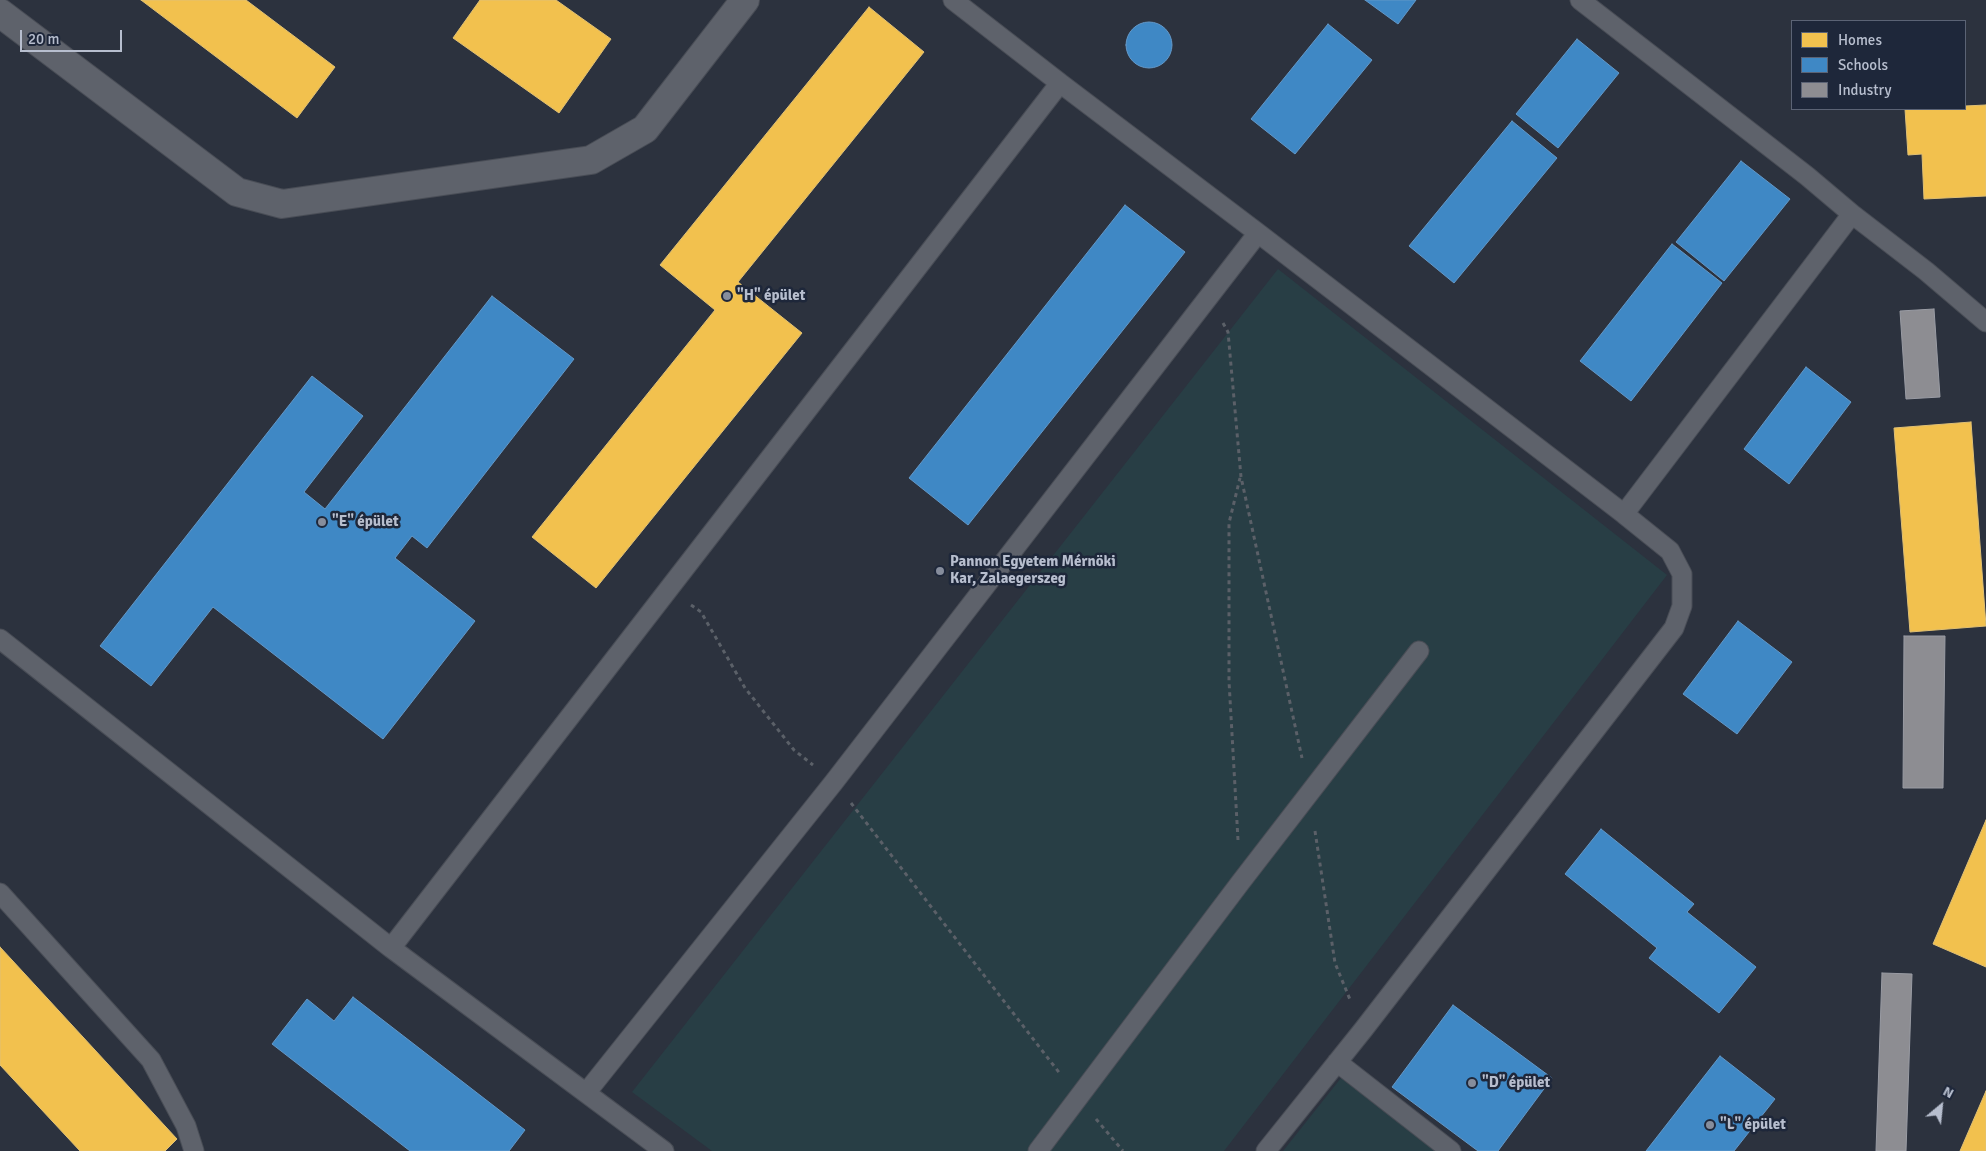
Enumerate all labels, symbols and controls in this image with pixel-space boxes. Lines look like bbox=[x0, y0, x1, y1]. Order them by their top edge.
scale bar bbox=[22, 20, 125, 52]
legend bbox=[1791, 20, 1966, 110]
text: 20 m bbox=[28, 30, 59, 48]
text: Homes bbox=[1838, 31, 1882, 49]
text: Schools bbox=[1838, 56, 1888, 74]
text: Industry bbox=[1838, 81, 1891, 99]
place label: "H" épület bbox=[737, 287, 805, 305]
marker: "H" épület bbox=[721, 290, 733, 302]
place label: "E" épület bbox=[332, 513, 399, 531]
marker: "E" épület bbox=[316, 516, 328, 528]
place label: Pannon Egyetem Mérnöki Kar, Zalaegerszeg bbox=[950, 553, 1116, 588]
marker: Pannon Egyetem Mérnöki Kar, Zalaegerszeg bbox=[934, 565, 946, 577]
place label: "D" épület bbox=[1482, 1074, 1550, 1092]
marker: "D" épület bbox=[1466, 1077, 1478, 1089]
north arrow bbox=[1916, 1081, 1966, 1131]
text: N bbox=[1940, 1083, 1957, 1102]
place label: "L" épület bbox=[1720, 1116, 1786, 1134]
marker: "L" épület bbox=[1704, 1119, 1716, 1131]

